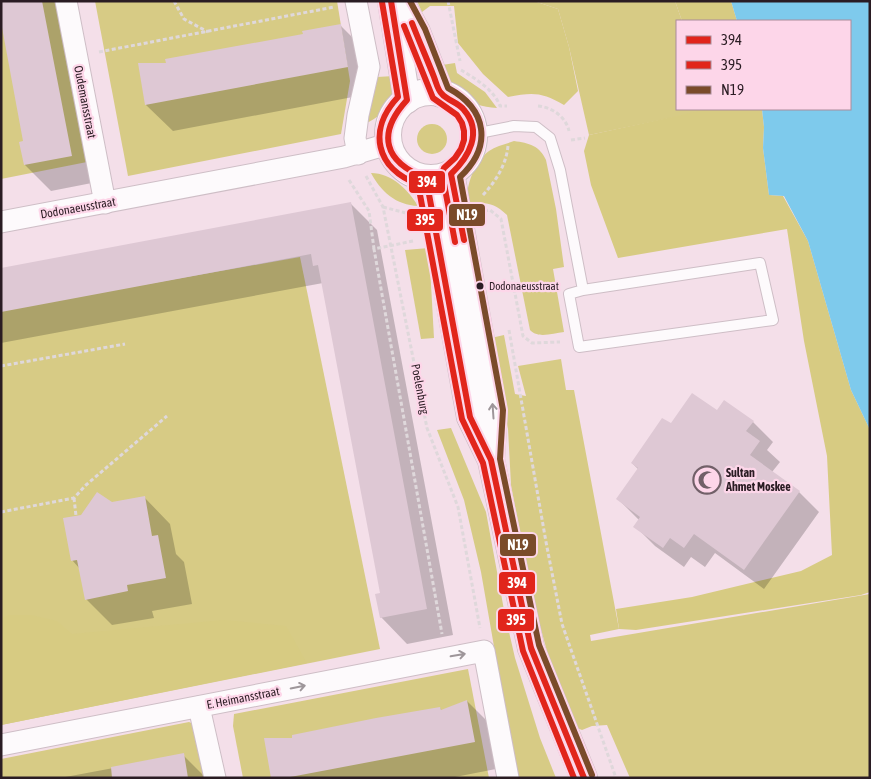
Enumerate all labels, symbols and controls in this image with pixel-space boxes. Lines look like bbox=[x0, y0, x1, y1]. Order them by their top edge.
legend bbox=[676, 20, 851, 110]
text: 394 bbox=[721, 31, 742, 48]
text: 395 bbox=[721, 56, 742, 73]
street label: Oudemansstraat bbox=[71, 64, 99, 140]
text: N19 bbox=[721, 81, 744, 98]
line badge: 394 bbox=[408, 170, 446, 194]
text: 394 bbox=[417, 174, 437, 190]
street label: Dodonaeusstraat bbox=[39, 194, 117, 222]
line badge: N19 bbox=[448, 203, 486, 227]
text: N19 bbox=[456, 207, 478, 223]
line badge: 395 bbox=[406, 208, 444, 232]
text: 395 bbox=[415, 212, 435, 228]
place label: Dodonaeusstraat bbox=[489, 280, 559, 292]
marker: Dodonaeusstraat bbox=[475, 281, 485, 291]
street label: Poelenburg bbox=[408, 363, 432, 416]
one-way arrow bbox=[488, 404, 497, 420]
mosque icon: Sultan Ahmet Moskee bbox=[692, 465, 722, 495]
place label: Sultan Ahmet Moskee bbox=[725, 466, 791, 494]
line badge: N19 bbox=[499, 533, 537, 557]
text: N19 bbox=[507, 537, 529, 553]
line badge: 394 bbox=[498, 571, 536, 595]
text: 394 bbox=[507, 575, 527, 591]
line badge: 395 bbox=[497, 608, 535, 632]
text: 395 bbox=[506, 612, 526, 628]
one-way arrow bbox=[449, 650, 465, 660]
one-way arrow bbox=[290, 682, 306, 692]
street label: E. Heimansstraat bbox=[205, 684, 281, 712]

